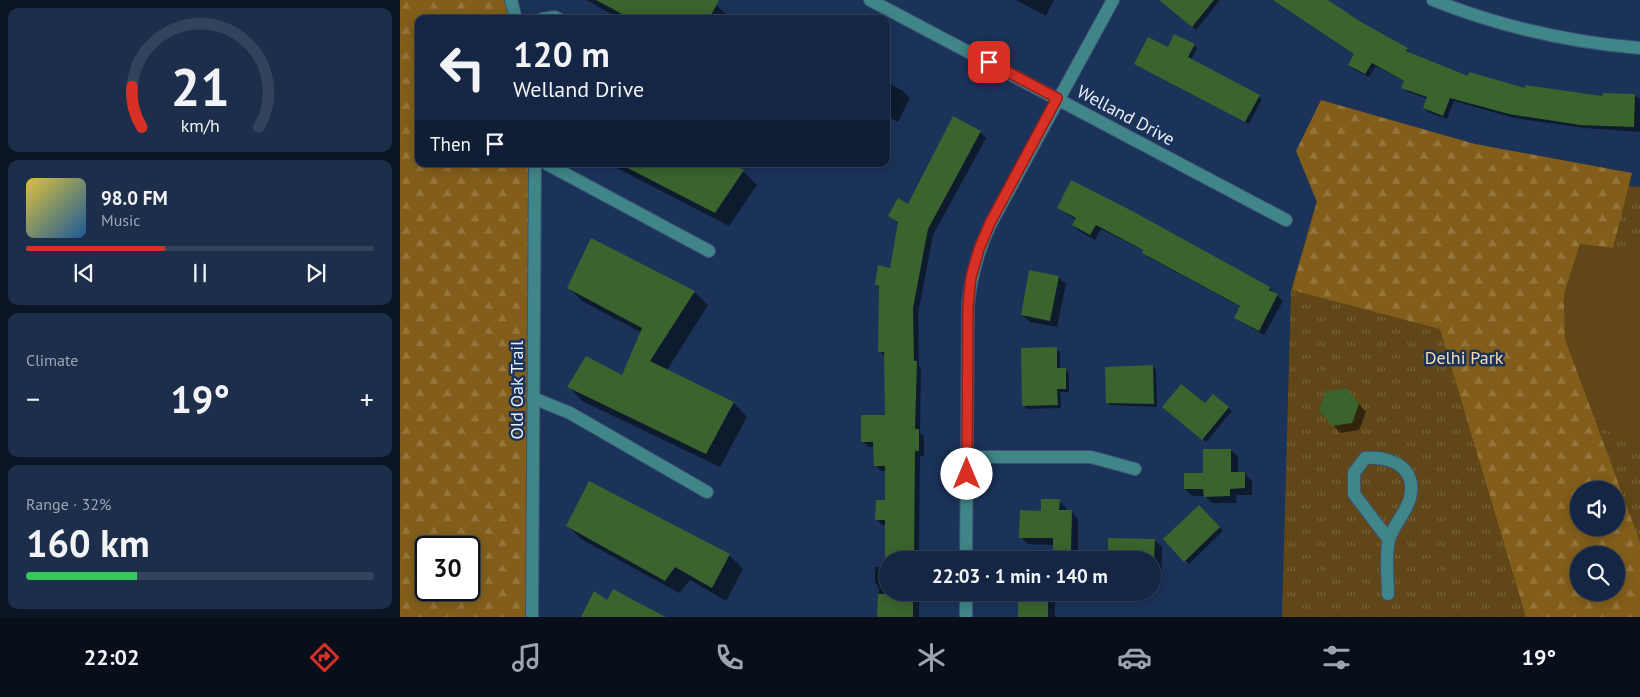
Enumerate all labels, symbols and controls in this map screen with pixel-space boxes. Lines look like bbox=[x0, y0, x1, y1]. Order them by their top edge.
text: 120 m bbox=[513, 31, 610, 77]
icon: left bbox=[430, 35, 495, 100]
pin bbox=[968, 41, 1010, 83]
icon: arrive bbox=[975, 48, 1003, 76]
text: 21 bbox=[171, 53, 229, 120]
text: Welland Drive bbox=[513, 75, 644, 103]
street label: Welland Drive bbox=[1073, 80, 1179, 150]
text: km/h bbox=[180, 114, 220, 137]
icon: arrive bbox=[481, 130, 509, 158]
text: Then bbox=[430, 132, 471, 156]
text: 98.0 FM bbox=[101, 186, 168, 210]
text: Music bbox=[101, 210, 141, 230]
icon: previous bbox=[70, 259, 98, 287]
icon: pause bbox=[186, 259, 214, 287]
icon: next bbox=[302, 259, 330, 287]
street label: Old Oak Trail bbox=[505, 340, 528, 439]
park label: Delhi Park bbox=[1425, 346, 1504, 369]
text: Climate bbox=[26, 350, 78, 370]
text: 19° bbox=[170, 374, 230, 423]
text: − bbox=[26, 380, 40, 417]
text: + bbox=[360, 380, 374, 417]
position arrow bbox=[940, 447, 992, 499]
map controls bbox=[1570, 481, 1625, 601]
button: sound bbox=[1570, 481, 1625, 536]
text: Range · 32% bbox=[26, 494, 111, 514]
text: 160 km bbox=[26, 518, 150, 567]
speed limit sign: 30 bbox=[415, 536, 480, 601]
button: search bbox=[1570, 546, 1625, 601]
text: 22:03 · 1 min · 140 m bbox=[932, 564, 1108, 588]
icon: directions bbox=[307, 640, 342, 675]
icon: music bbox=[509, 640, 544, 675]
icon: phone bbox=[712, 640, 747, 675]
icon: climate bbox=[914, 640, 949, 675]
icon: car bbox=[1117, 640, 1152, 675]
icon: filters bbox=[1319, 640, 1354, 675]
text: 22:02 bbox=[84, 643, 140, 671]
text: 19° bbox=[1522, 643, 1556, 671]

